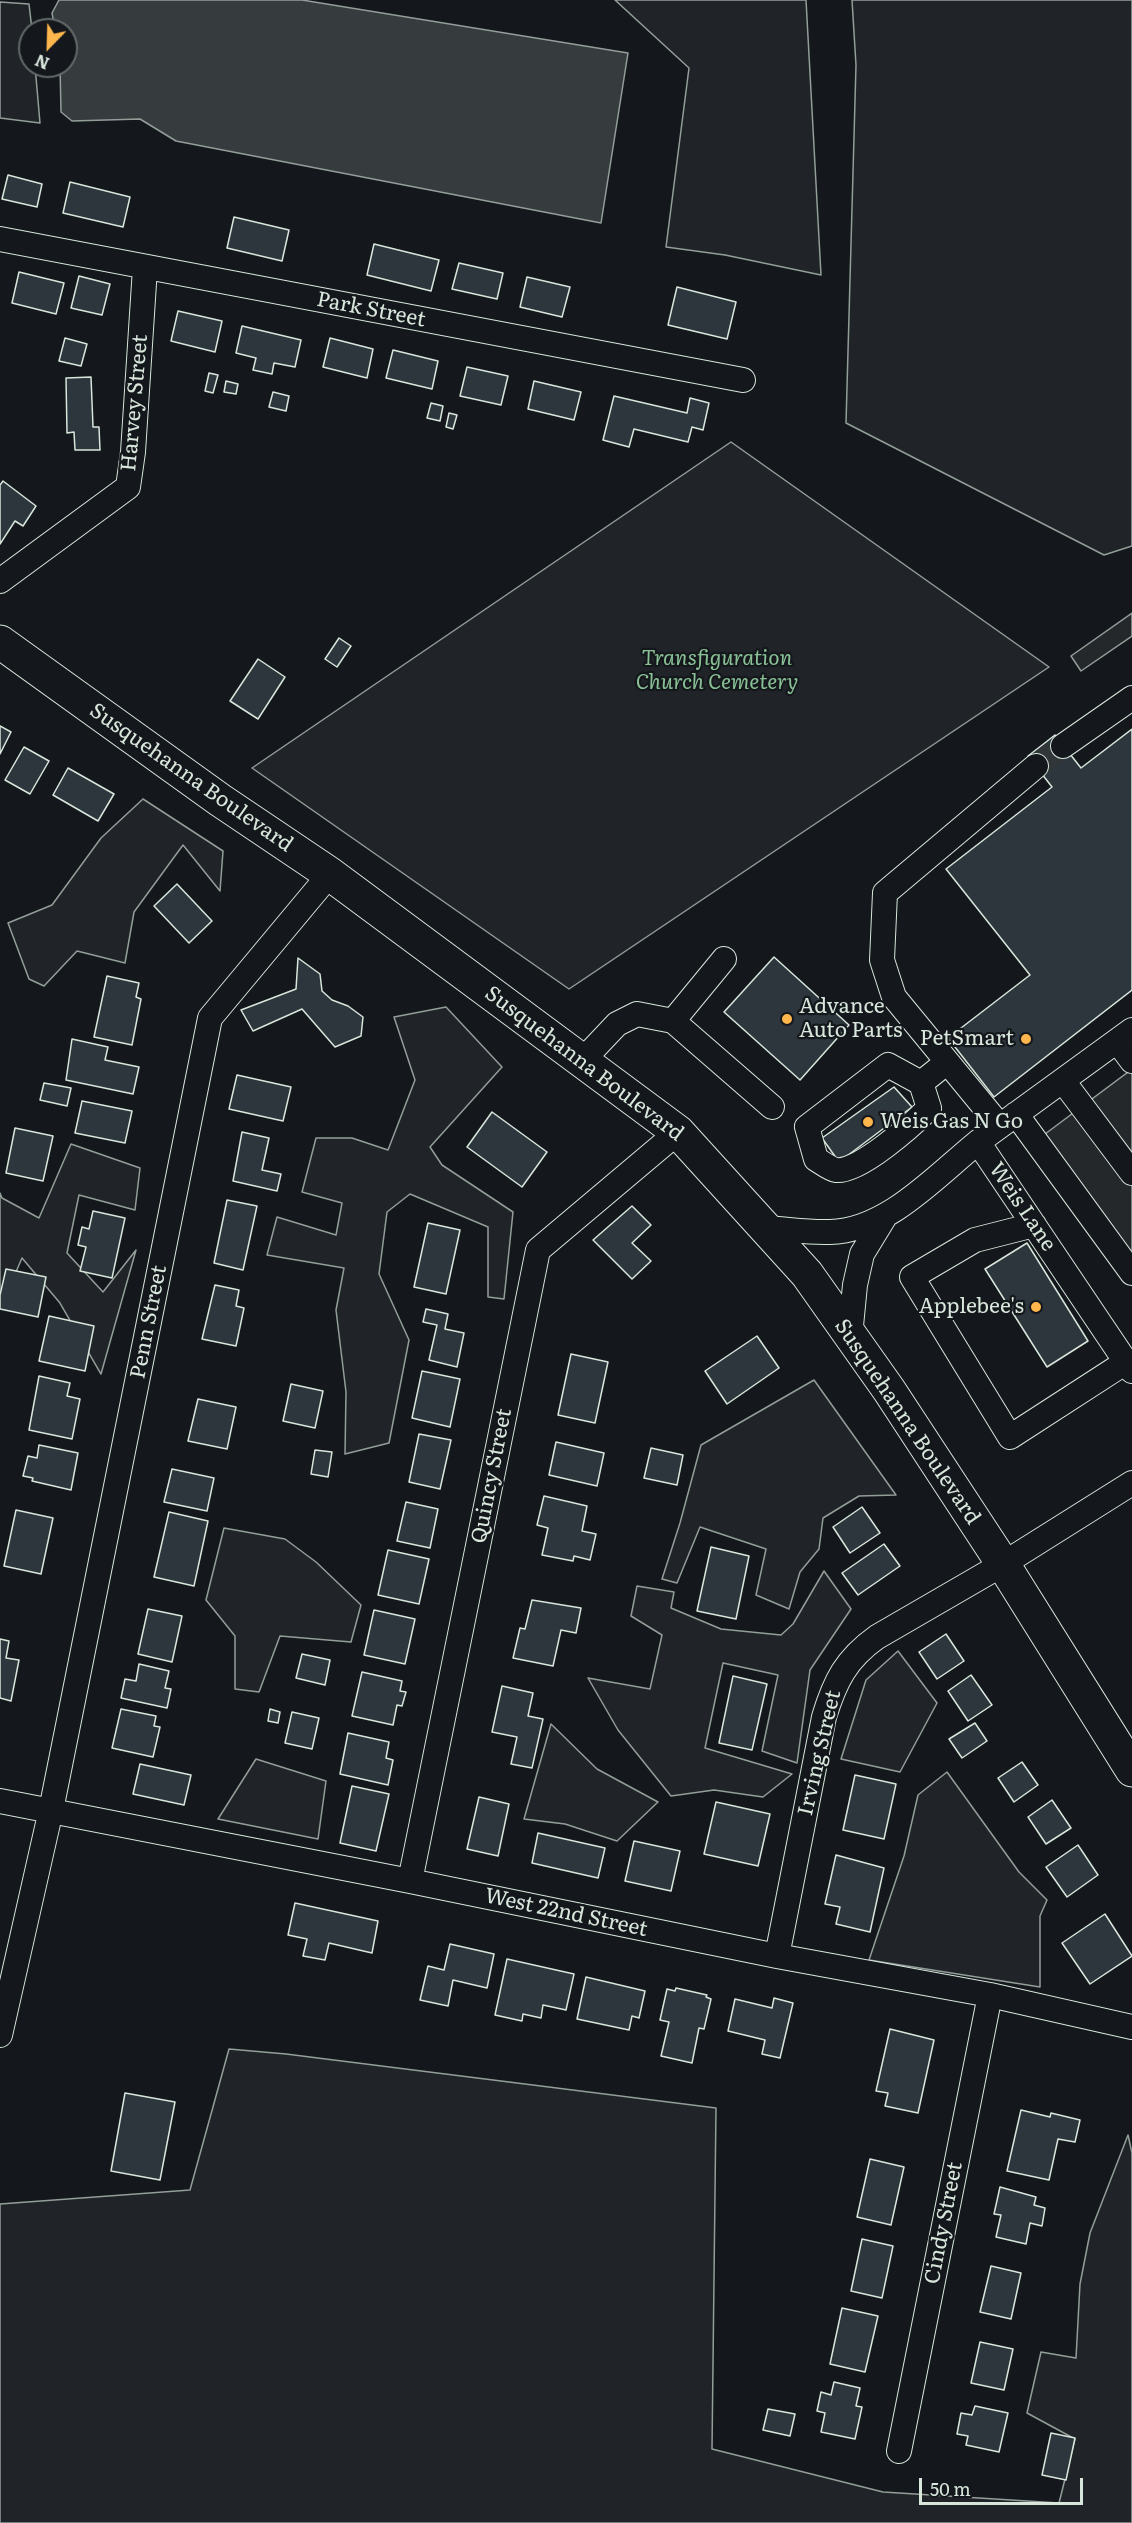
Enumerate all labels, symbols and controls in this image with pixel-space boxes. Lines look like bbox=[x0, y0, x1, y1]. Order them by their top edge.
north arrow bbox=[18, 18, 78, 78]
text: N bbox=[31, 49, 53, 76]
street label: Park Street bbox=[314, 287, 428, 333]
street label: Harvey Street bbox=[116, 333, 154, 473]
park label: Transfiguration Church Cemetery bbox=[636, 646, 798, 696]
street label: Susquehanna Boulevard bbox=[85, 698, 297, 858]
street label: Susquehanna Boulevard bbox=[480, 981, 688, 1147]
place label: Advance Auto Parts bbox=[799, 994, 902, 1044]
marker: Advance Auto Parts bbox=[780, 1012, 794, 1026]
place label: PetSmart bbox=[920, 1026, 1014, 1052]
marker: PetSmart bbox=[1019, 1032, 1033, 1046]
place label: Weis Gas N Go bbox=[880, 1109, 1023, 1135]
marker: Weis Gas N Go bbox=[861, 1115, 875, 1129]
street label: Weis Lane bbox=[983, 1158, 1061, 1256]
street label: Penn Street bbox=[126, 1263, 172, 1381]
place label: Applebee's bbox=[919, 1294, 1024, 1320]
marker: Applebee's bbox=[1029, 1300, 1043, 1314]
street label: Susquehanna Boulevard bbox=[829, 1315, 985, 1529]
street label: Quincy Street bbox=[467, 1406, 517, 1546]
street label: Irving Street bbox=[793, 1688, 847, 1818]
street label: West 22nd Street bbox=[482, 1883, 650, 1943]
street label: Cindy Street bbox=[920, 2160, 968, 2286]
scale bar bbox=[922, 2466, 1086, 2504]
text: 50 m bbox=[930, 2475, 971, 2502]

